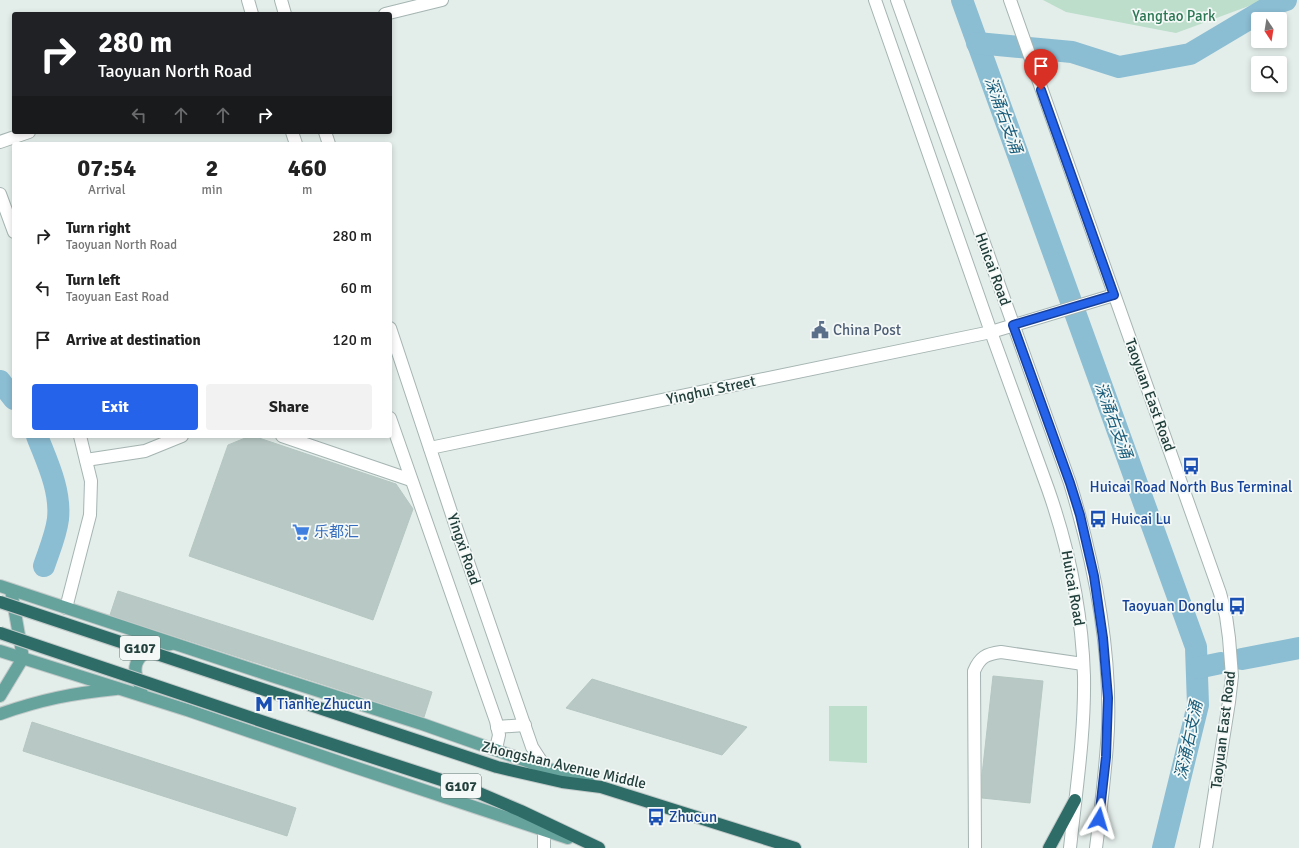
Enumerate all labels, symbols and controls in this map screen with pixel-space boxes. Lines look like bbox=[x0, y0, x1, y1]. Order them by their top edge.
park label: Yangtao Park bbox=[1132, 7, 1216, 25]
north arrow bbox=[1251, 12, 1287, 48]
map controls bbox=[1251, 12, 1287, 92]
text: 280 m bbox=[98, 26, 172, 60]
icon: right bbox=[32, 28, 84, 80]
pin bbox=[1024, 49, 1058, 90]
icon: arrive bbox=[1030, 55, 1052, 77]
button: search bbox=[1251, 56, 1287, 92]
text: Taoyuan North Road bbox=[98, 60, 252, 82]
water label: 深涌右支涌 bbox=[980, 74, 1027, 158]
icon: left bbox=[128, 104, 150, 126]
icon: ahead bbox=[170, 104, 192, 126]
icon: ahead bbox=[212, 104, 234, 126]
icon: right bbox=[254, 104, 276, 126]
text: 07:54 bbox=[77, 153, 136, 183]
text: 2 bbox=[206, 153, 218, 183]
text: 460 bbox=[288, 153, 327, 183]
text: Arrival bbox=[88, 182, 125, 198]
text: min bbox=[202, 182, 223, 198]
text: m bbox=[302, 182, 312, 198]
text: Turn right bbox=[66, 219, 131, 237]
icon: right bbox=[32, 225, 54, 247]
text: 280 m bbox=[332, 227, 372, 245]
street label: Huicai Road bbox=[971, 230, 1015, 308]
text: Taoyuan North Road bbox=[66, 237, 177, 253]
text: Turn left bbox=[66, 271, 120, 289]
icon: left bbox=[32, 277, 54, 299]
text: 60 m bbox=[341, 279, 372, 297]
text: Taoyuan East Road bbox=[66, 289, 169, 305]
public building icon: China Post bbox=[810, 320, 830, 340]
place label: China Post bbox=[833, 321, 901, 339]
icon: arrive bbox=[32, 329, 54, 351]
text: Arrive at destination bbox=[66, 331, 201, 349]
text: 120 m bbox=[332, 331, 372, 349]
street label: Taoyuan East Road bbox=[1121, 336, 1179, 454]
street label: Yinghui Street bbox=[665, 372, 757, 408]
water label: 深涌右支涌 bbox=[1090, 379, 1137, 463]
button: Exit bbox=[32, 384, 198, 430]
button: Share bbox=[206, 384, 372, 430]
bus stop icon: Huicai Road North Bus Terminal bbox=[1181, 456, 1201, 476]
place label: Huicai Road North Bus Terminal bbox=[1090, 478, 1292, 496]
bus stop icon: Huicai Lu bbox=[1088, 509, 1108, 529]
place label: Huicai Lu bbox=[1111, 510, 1171, 528]
street label: Yingxi Road bbox=[443, 511, 485, 587]
supermarket icon: 乐都汇 bbox=[291, 522, 311, 542]
place label: 乐都汇 bbox=[314, 523, 359, 541]
street label: Huicai Road bbox=[1057, 549, 1089, 627]
bus stop icon: Taoyuan Donglu bbox=[1227, 596, 1247, 616]
place label: Taoyuan Donglu bbox=[1122, 597, 1224, 615]
road number: G107 bbox=[120, 636, 160, 660]
street label: Taoyuan East Road bbox=[1207, 670, 1239, 790]
metro station icon: Tianhe Zhucun bbox=[254, 694, 274, 714]
place label: Tianhe Zhucun bbox=[277, 695, 371, 713]
water label: 深涌右支涌 bbox=[1171, 697, 1207, 781]
street label: Zhongshan Avenue Middle bbox=[480, 737, 648, 793]
road number: G107 bbox=[441, 774, 481, 798]
position arrow bbox=[1078, 798, 1120, 840]
bus stop icon: Zhucun bbox=[646, 807, 666, 827]
place label: Zhucun bbox=[669, 808, 717, 826]

